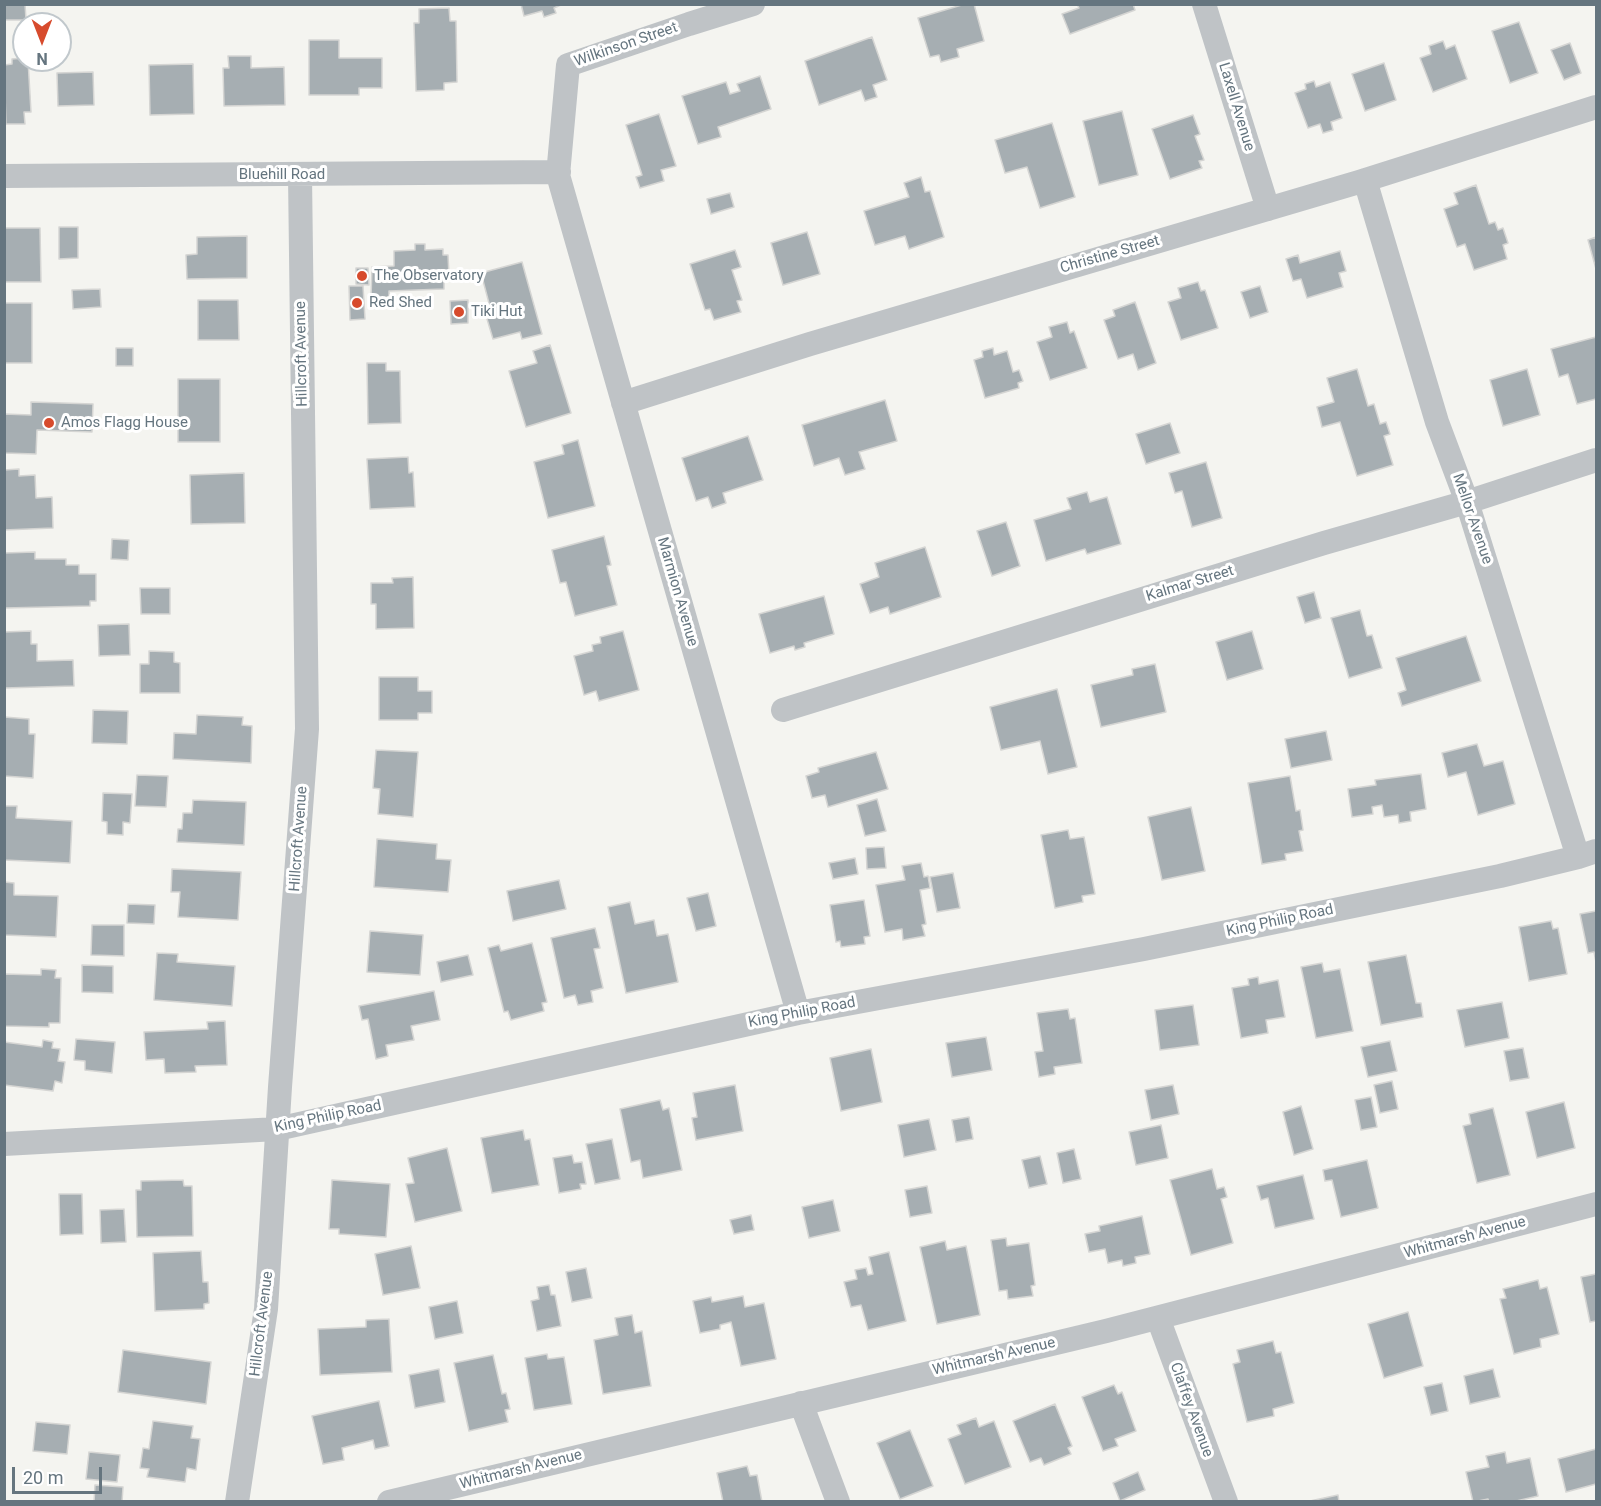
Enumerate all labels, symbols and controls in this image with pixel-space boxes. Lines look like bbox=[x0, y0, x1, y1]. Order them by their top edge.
north arrow bbox=[12, 12, 72, 72]
street label: Wilkinson Street bbox=[572, 19, 680, 71]
text: N bbox=[36, 49, 48, 68]
street label: Laxell Avenue bbox=[1214, 61, 1258, 153]
street label: Bluehill Road bbox=[239, 166, 325, 184]
street label: Christine Street bbox=[1058, 232, 1162, 278]
place label: The Observatory bbox=[374, 267, 483, 285]
marker: The Observatory bbox=[355, 269, 369, 283]
place label: Red Shed bbox=[369, 294, 432, 312]
marker: Red Shed bbox=[350, 296, 364, 310]
street label: Hillcroft Avenue bbox=[292, 301, 312, 407]
place label: Tiki Hut bbox=[471, 303, 522, 321]
marker: Tiki Hut bbox=[452, 305, 466, 319]
place label: Amos Flagg House bbox=[61, 414, 188, 432]
marker: Amos Flagg House bbox=[42, 416, 56, 430]
street label: Mellor Avenue bbox=[1448, 471, 1496, 567]
street label: Marmion Avenue bbox=[653, 535, 701, 649]
street label: Kalmar Street bbox=[1144, 562, 1236, 606]
street label: Hillcroft Avenue bbox=[286, 786, 312, 892]
street label: King Philip Road bbox=[1225, 901, 1335, 941]
street label: King Philip Road bbox=[747, 994, 857, 1032]
street label: King Philip Road bbox=[273, 1097, 383, 1137]
street label: Whitmarsh Avenue bbox=[1402, 1213, 1528, 1263]
street label: Hillcroft Avenue bbox=[247, 1270, 277, 1378]
street label: Whitmarsh Avenue bbox=[931, 1334, 1057, 1380]
street label: Claffey Avenue bbox=[1166, 1360, 1216, 1460]
street label: Whitmarsh Avenue bbox=[458, 1446, 584, 1494]
scale bar bbox=[15, 1455, 105, 1493]
text: 20 m bbox=[23, 1467, 63, 1488]

